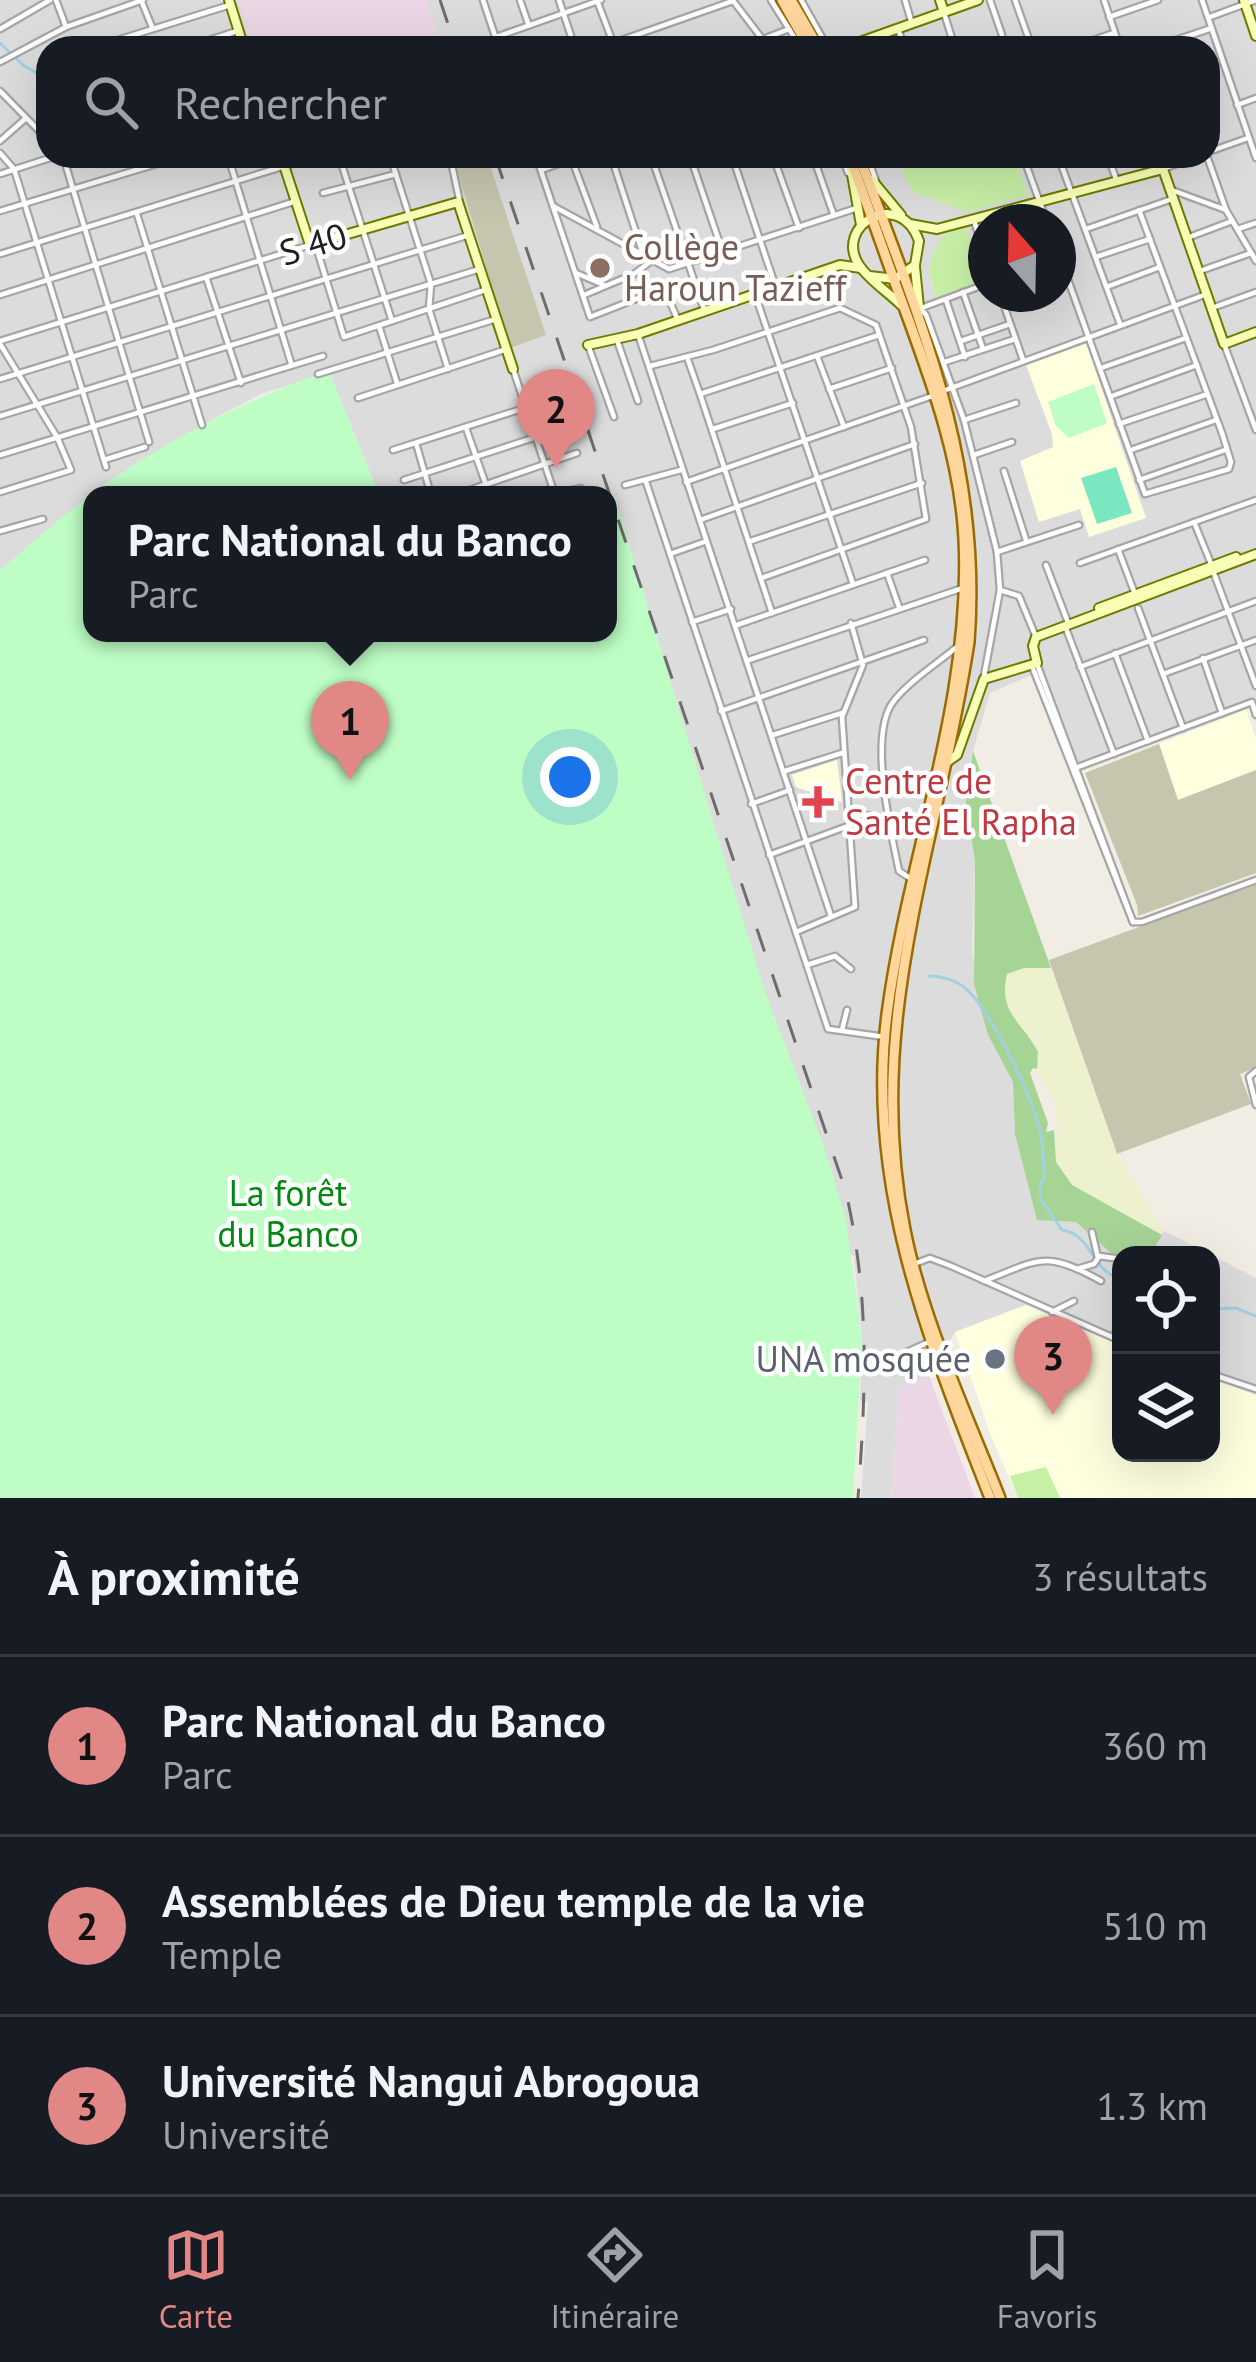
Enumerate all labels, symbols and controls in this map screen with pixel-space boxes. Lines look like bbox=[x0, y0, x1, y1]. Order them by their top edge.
search box bbox=[36, 36, 1220, 168]
icon: search bbox=[78, 69, 144, 135]
text: Rechercher bbox=[174, 73, 387, 131]
north arrow bbox=[968, 204, 1076, 312]
street label: S 40 bbox=[273, 211, 352, 276]
place label: Collège Haroun Tazieff bbox=[624, 223, 848, 311]
marker: Collège Haroun Tazieff bbox=[587, 255, 613, 281]
pin: 2 bbox=[517, 369, 595, 468]
popup bbox=[83, 486, 617, 642]
text: Parc National du Banco bbox=[128, 510, 572, 568]
text: Parc bbox=[128, 568, 199, 619]
pin: 1 bbox=[311, 681, 389, 780]
your location bbox=[540, 747, 600, 807]
place label: Centre de Santé El Rapha bbox=[845, 757, 1077, 845]
marker: Centre de Santé El Rapha bbox=[802, 786, 834, 818]
park label: La forêt du Banco bbox=[217, 1169, 359, 1257]
map controls bbox=[1112, 1246, 1220, 1462]
button: locate bbox=[1112, 1246, 1220, 1354]
pin: 3 bbox=[1014, 1316, 1092, 1415]
place label: UNA mosquée bbox=[756, 1335, 971, 1382]
marker: UNA mosquée bbox=[982, 1346, 1008, 1372]
button: layers bbox=[1112, 1354, 1220, 1462]
text: À proximité bbox=[48, 1543, 300, 1609]
text: 3 résultats bbox=[1032, 1551, 1208, 1602]
text: Parc National du Banco bbox=[162, 1691, 606, 1749]
text: 1 bbox=[76, 1720, 98, 1771]
text: 360 m bbox=[1102, 1720, 1208, 1771]
text: Parc bbox=[162, 1749, 233, 1800]
text: Assemblées de Dieu temple de la vie bbox=[162, 1871, 865, 1929]
text: 2 bbox=[76, 1900, 98, 1951]
text: 510 m bbox=[1102, 1900, 1208, 1951]
text: Temple bbox=[162, 1929, 282, 1980]
text: Université Nangui Abrogoua bbox=[162, 2051, 700, 2109]
text: 3 bbox=[76, 2080, 98, 2131]
text: 1.3 km bbox=[1096, 2080, 1208, 2131]
text: Université bbox=[162, 2109, 330, 2160]
tab: Carte bbox=[159, 2222, 233, 2337]
tab: Itinéraire bbox=[550, 2222, 679, 2337]
tab: Favoris bbox=[997, 2222, 1097, 2337]

